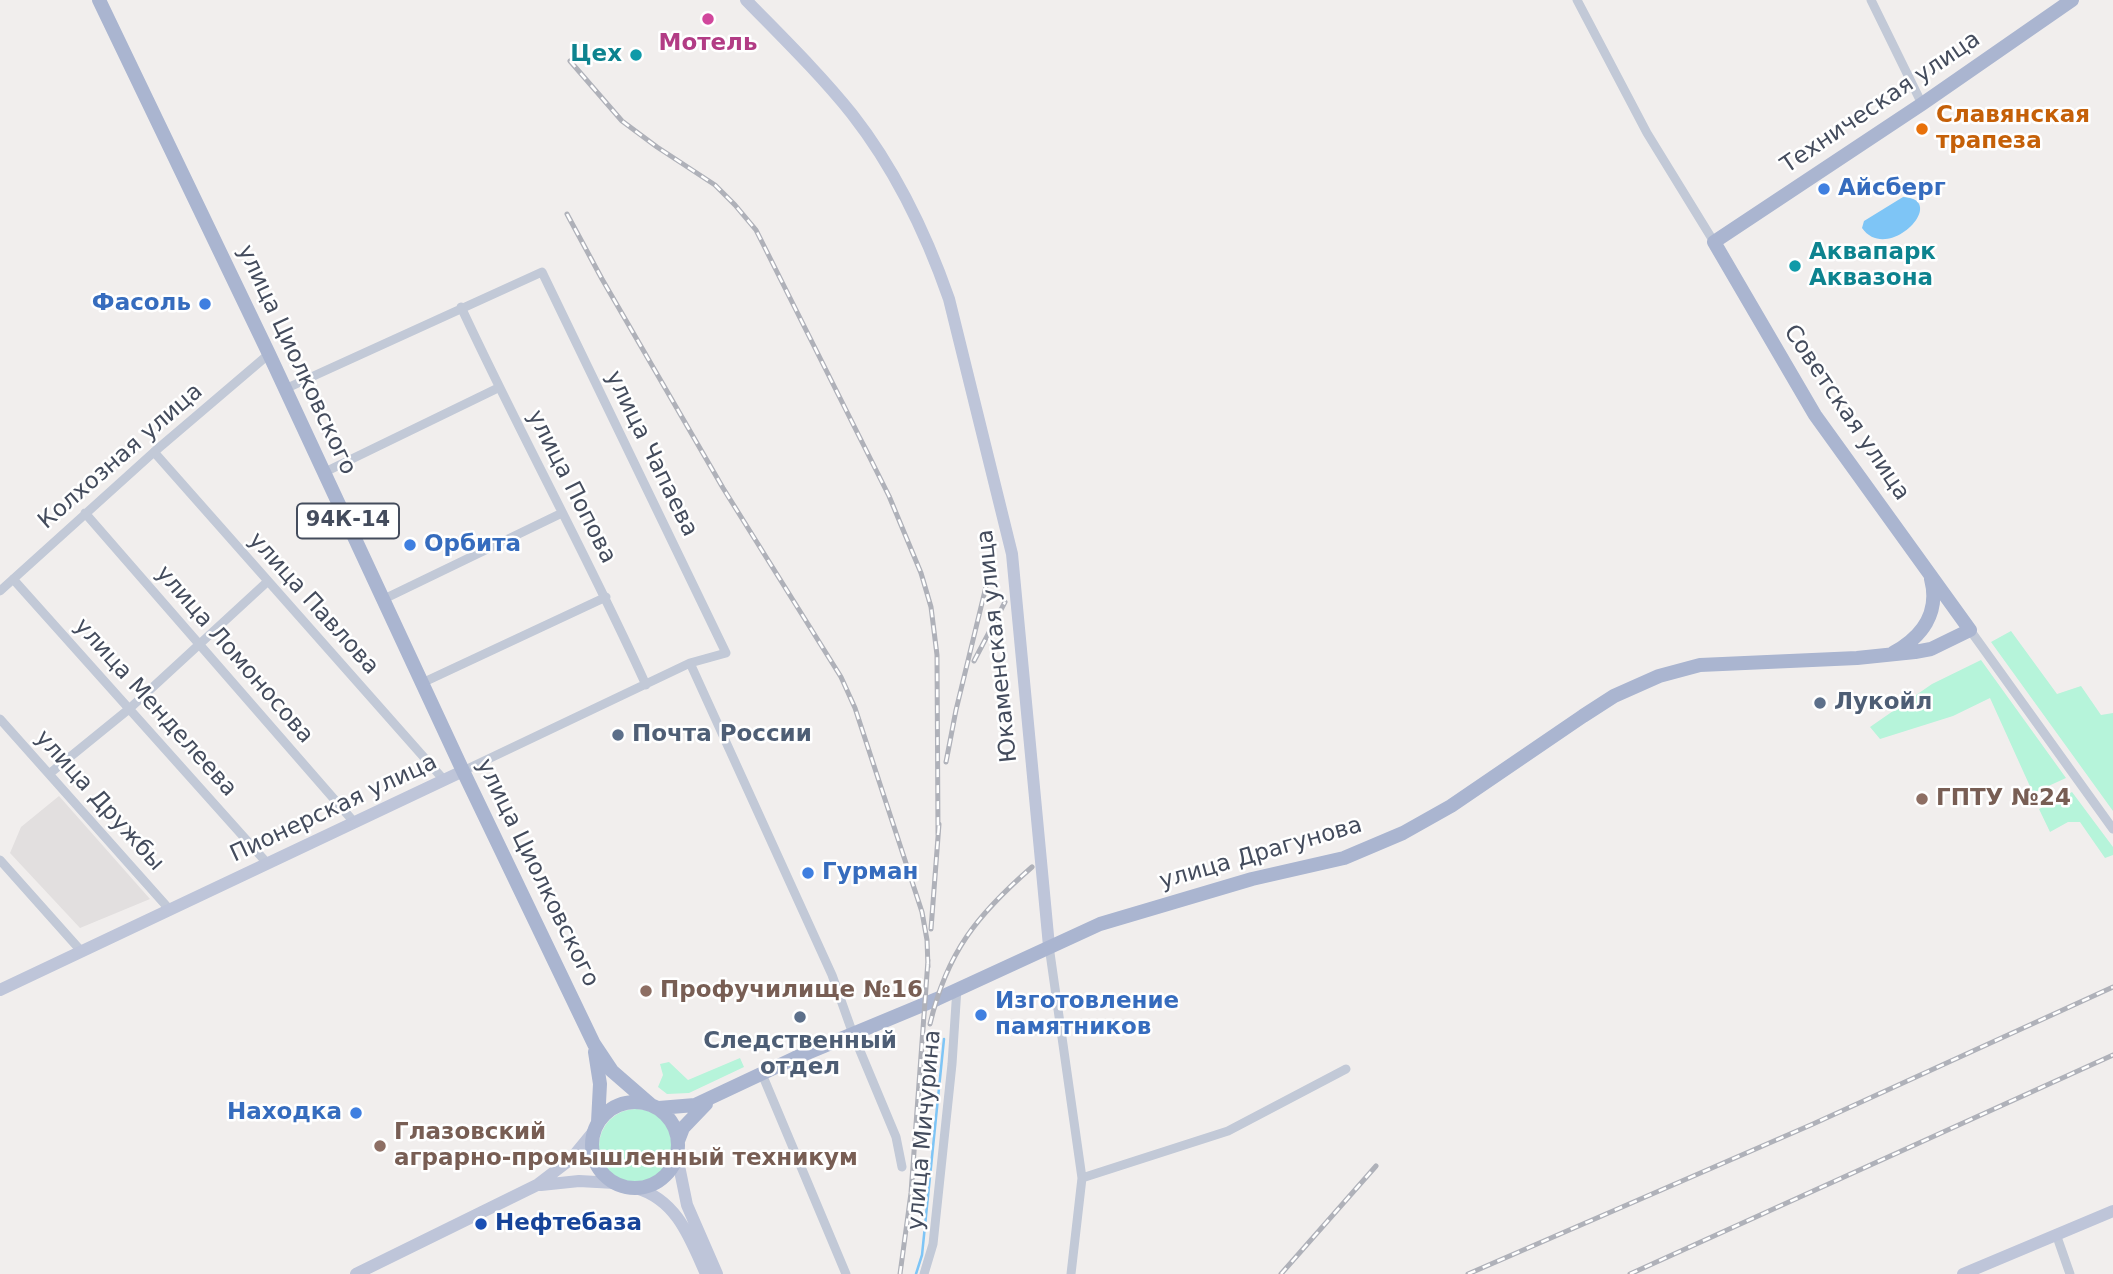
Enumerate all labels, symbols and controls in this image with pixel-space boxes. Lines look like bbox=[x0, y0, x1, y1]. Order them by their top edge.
marker: Мотель bbox=[700, 11, 716, 27]
street label: Техническая улица bbox=[1776, 26, 1986, 180]
place label: Мотель bbox=[658, 30, 758, 58]
place label: Цех bbox=[570, 41, 622, 69]
marker: Цех bbox=[628, 47, 644, 63]
place label: Славянская трапеза bbox=[1936, 102, 2090, 156]
marker: Славянская трапеза bbox=[1914, 121, 1930, 137]
place label: Айсберг bbox=[1838, 175, 1946, 203]
marker: Айсберг bbox=[1816, 181, 1832, 197]
place label: Аквапарк Аквазона bbox=[1809, 239, 1936, 293]
street label: улица Циолковского bbox=[231, 241, 361, 479]
marker: Аквапарк Аквазона bbox=[1787, 258, 1803, 274]
place label: Фасоль bbox=[92, 290, 191, 318]
marker: Фасоль bbox=[197, 296, 213, 312]
street label: Советская улица bbox=[1777, 320, 1915, 506]
street label: улица Чапаева bbox=[599, 367, 703, 541]
street label: Колхозная улица bbox=[33, 378, 209, 536]
street label: улица Попова bbox=[520, 406, 622, 568]
road number: 94К-14 bbox=[297, 504, 399, 538]
street label: улица Павлова bbox=[242, 527, 384, 681]
street label: Юкаменская улица bbox=[972, 528, 1024, 764]
place label: Орбита bbox=[424, 531, 521, 559]
marker: Орбита bbox=[402, 537, 418, 553]
street label: улица Ломоносова bbox=[149, 560, 319, 750]
street label: улица Менделеева bbox=[68, 613, 242, 803]
place label: Лукойл bbox=[1834, 689, 1932, 717]
marker: Лукойл bbox=[1812, 695, 1828, 711]
place label: Почта России bbox=[632, 721, 812, 749]
street label: улица Дружбы bbox=[29, 725, 169, 877]
marker: Почта России bbox=[610, 727, 626, 743]
street label: Пионерская улица bbox=[226, 749, 442, 869]
street label: улица Циолковского bbox=[470, 755, 604, 991]
place label: ГПТУ №24 bbox=[1936, 785, 2071, 813]
marker: ГПТУ №24 bbox=[1914, 791, 1930, 807]
street label: улица Драгунова bbox=[1157, 812, 1365, 896]
place label: Гурман bbox=[822, 859, 918, 887]
marker: Гурман bbox=[800, 865, 816, 881]
place label: Профучилище №16 bbox=[660, 977, 923, 1005]
marker: Профучилище №16 bbox=[638, 983, 654, 999]
place label: Изготовление памятников bbox=[995, 988, 1179, 1042]
marker: Изготовление памятников bbox=[973, 1007, 989, 1023]
marker: Следственный отдел bbox=[792, 1009, 808, 1025]
place label: Следственный отдел bbox=[703, 1028, 897, 1082]
street label: улица Мичурина bbox=[902, 1029, 948, 1231]
place label: Находка bbox=[227, 1099, 342, 1127]
marker: Находка bbox=[348, 1105, 364, 1121]
place label: Глазовский аграрно-промышленный техникум bbox=[394, 1119, 858, 1173]
marker: Глазовский аграрно-промышленный техникум bbox=[372, 1138, 388, 1154]
place label: Нефтебаза bbox=[495, 1210, 642, 1238]
marker: Нефтебаза bbox=[473, 1216, 489, 1232]

